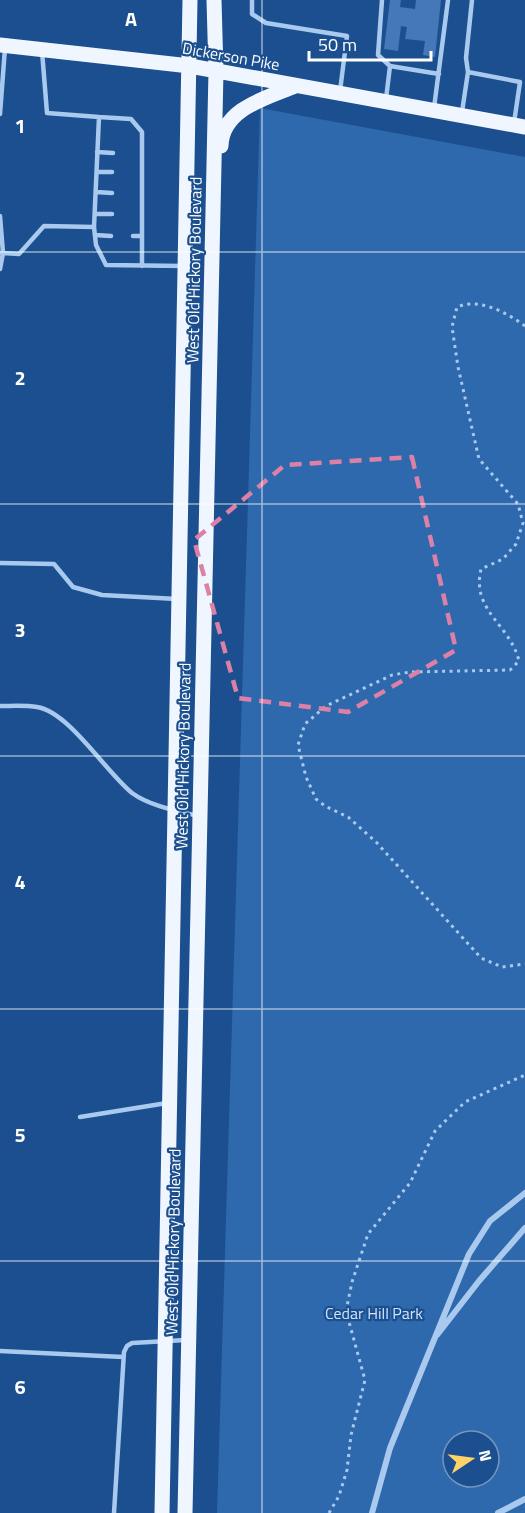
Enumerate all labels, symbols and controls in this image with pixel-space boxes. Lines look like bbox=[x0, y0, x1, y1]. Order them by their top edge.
text: A bbox=[125, 3, 137, 34]
scale bar bbox=[309, 24, 430, 62]
text: 50 m bbox=[318, 31, 357, 58]
street label: Dickerson Pike bbox=[180, 36, 282, 76]
text: 1 bbox=[14, 110, 26, 141]
street label: West Old Hickory Boulevard bbox=[180, 177, 208, 363]
text: 2 bbox=[14, 362, 26, 393]
text: 3 bbox=[14, 614, 26, 645]
street label: West Old Hickory Boulevard bbox=[169, 663, 197, 849]
text: 4 bbox=[14, 866, 26, 897]
text: 5 bbox=[14, 1119, 26, 1150]
street label: West Old Hickory Boulevard bbox=[159, 1149, 187, 1335]
park label: Cedar Hill Park bbox=[325, 1301, 423, 1325]
text: 6 bbox=[14, 1371, 26, 1402]
north arrow bbox=[441, 1429, 501, 1489]
text: N bbox=[473, 1448, 499, 1464]

